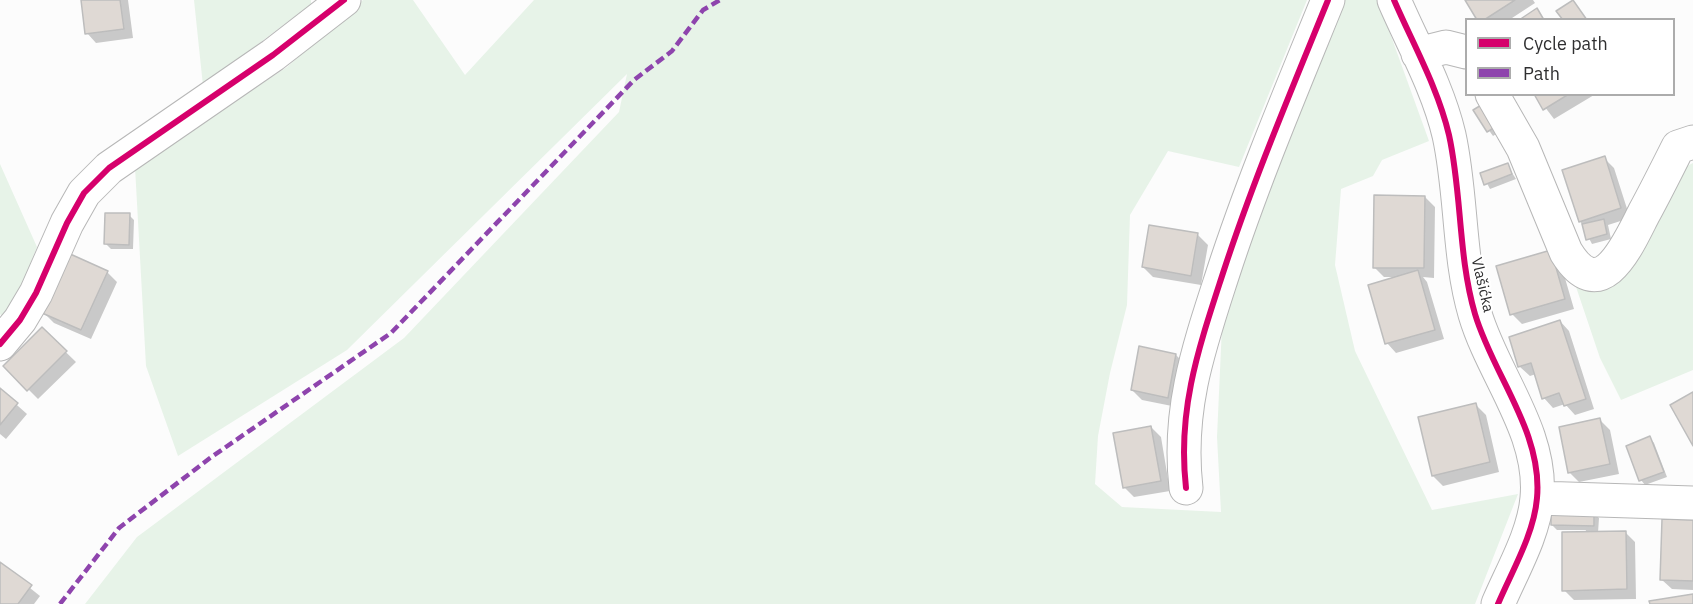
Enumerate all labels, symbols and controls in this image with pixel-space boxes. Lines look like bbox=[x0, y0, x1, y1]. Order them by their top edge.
legend bbox=[1465, 18, 1675, 96]
text: Cycle path bbox=[1523, 32, 1608, 55]
text: Path bbox=[1523, 62, 1560, 85]
street label: Vlašićka bbox=[1467, 256, 1497, 314]

